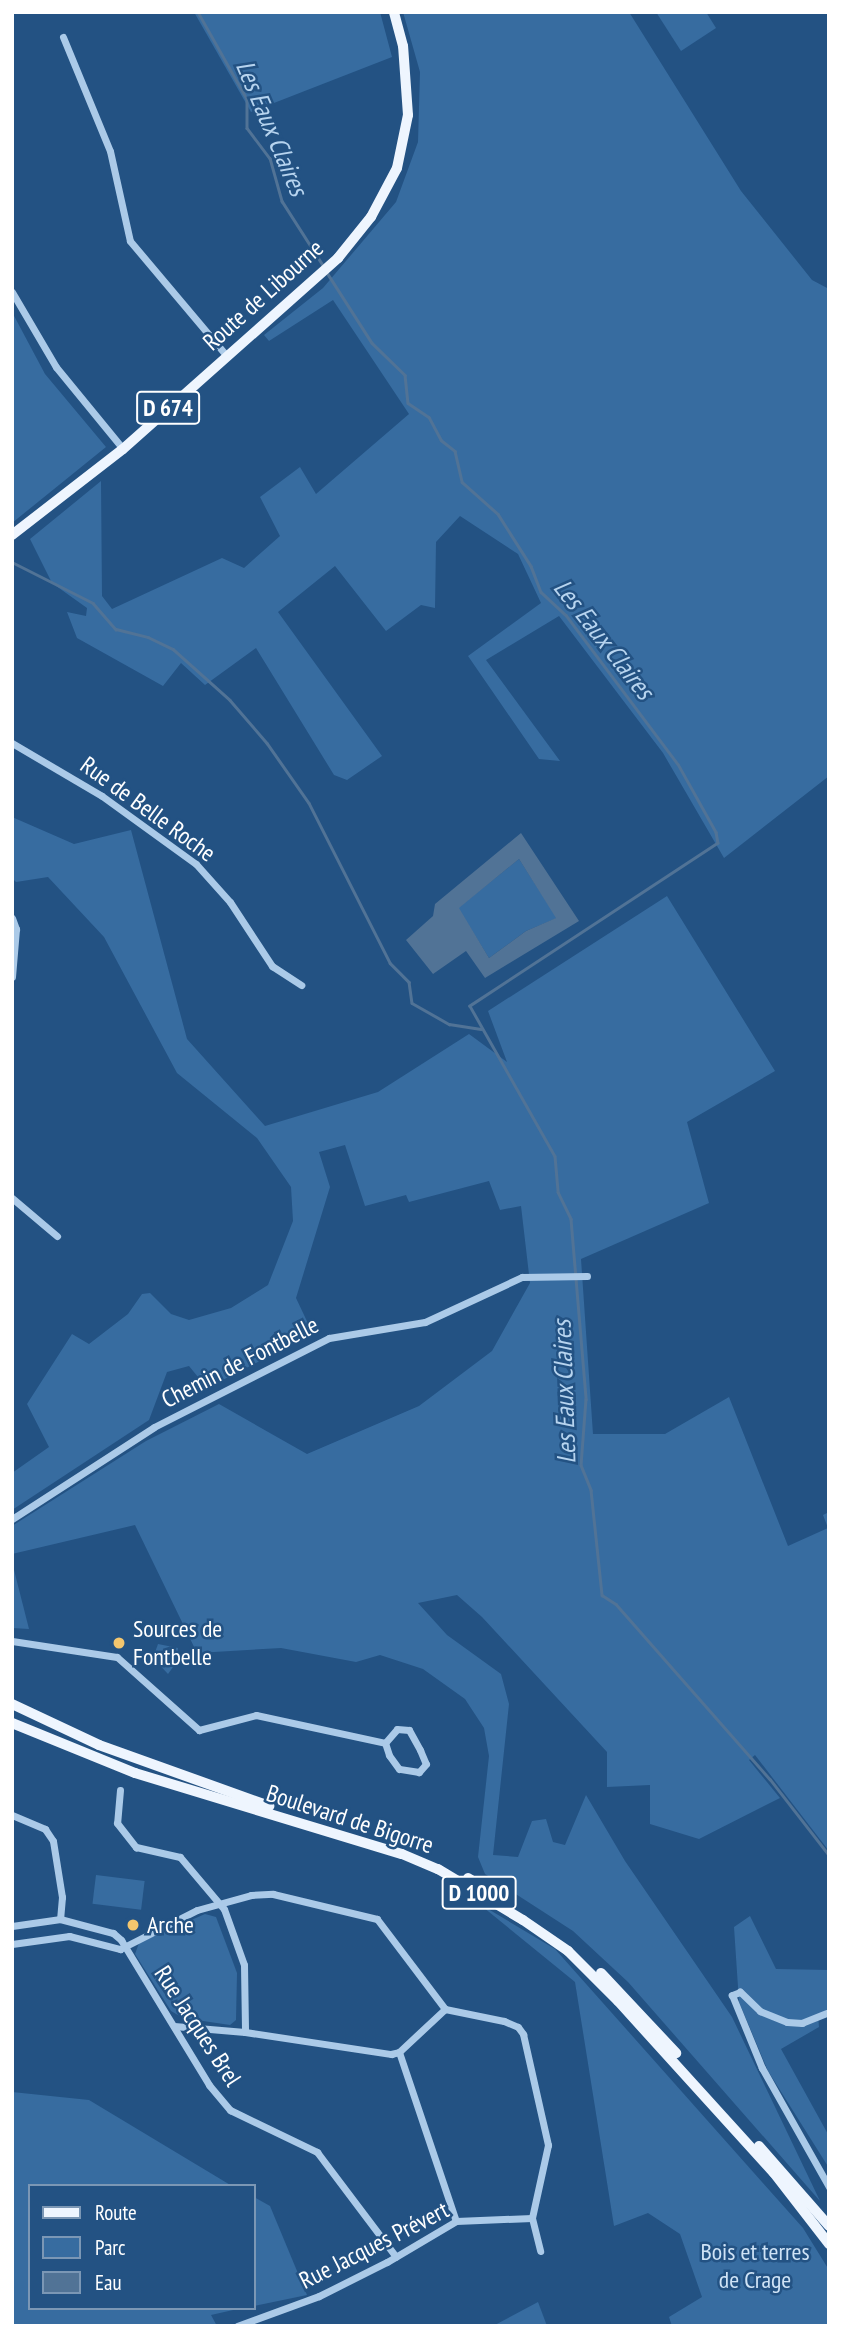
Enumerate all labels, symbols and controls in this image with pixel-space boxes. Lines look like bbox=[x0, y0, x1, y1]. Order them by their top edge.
water label: Les Eaux Claires bbox=[229, 55, 315, 201]
street label: Route de Libourne bbox=[197, 234, 329, 356]
road number: D 674 bbox=[135, 388, 201, 428]
water label: Les Eaux Claires bbox=[547, 572, 661, 706]
street label: Rue de Belle Roche bbox=[75, 750, 221, 868]
street label: Chemin de Fontbelle bbox=[157, 1310, 323, 1414]
water label: Les Eaux Claires bbox=[546, 1319, 582, 1465]
place label: Sources de Fontbelle bbox=[133, 1615, 222, 1671]
marker: Sources de Fontbelle bbox=[111, 1635, 127, 1651]
street label: Boulevard de Bigorre bbox=[263, 1778, 437, 1860]
road number: D 1000 bbox=[440, 1874, 518, 1912]
place label: Arche bbox=[147, 1911, 194, 1939]
marker: Arche bbox=[125, 1917, 141, 1933]
street label: Rue Jacques Brel bbox=[148, 1960, 248, 2092]
legend bbox=[28, 2184, 256, 2310]
street label: Rue Jacques Prévert bbox=[295, 2195, 453, 2295]
text: Route bbox=[95, 2199, 137, 2226]
text: Parc bbox=[95, 2234, 126, 2261]
park label: Bois et terres de Crage bbox=[700, 2238, 810, 2294]
text: Eau bbox=[95, 2269, 122, 2296]

